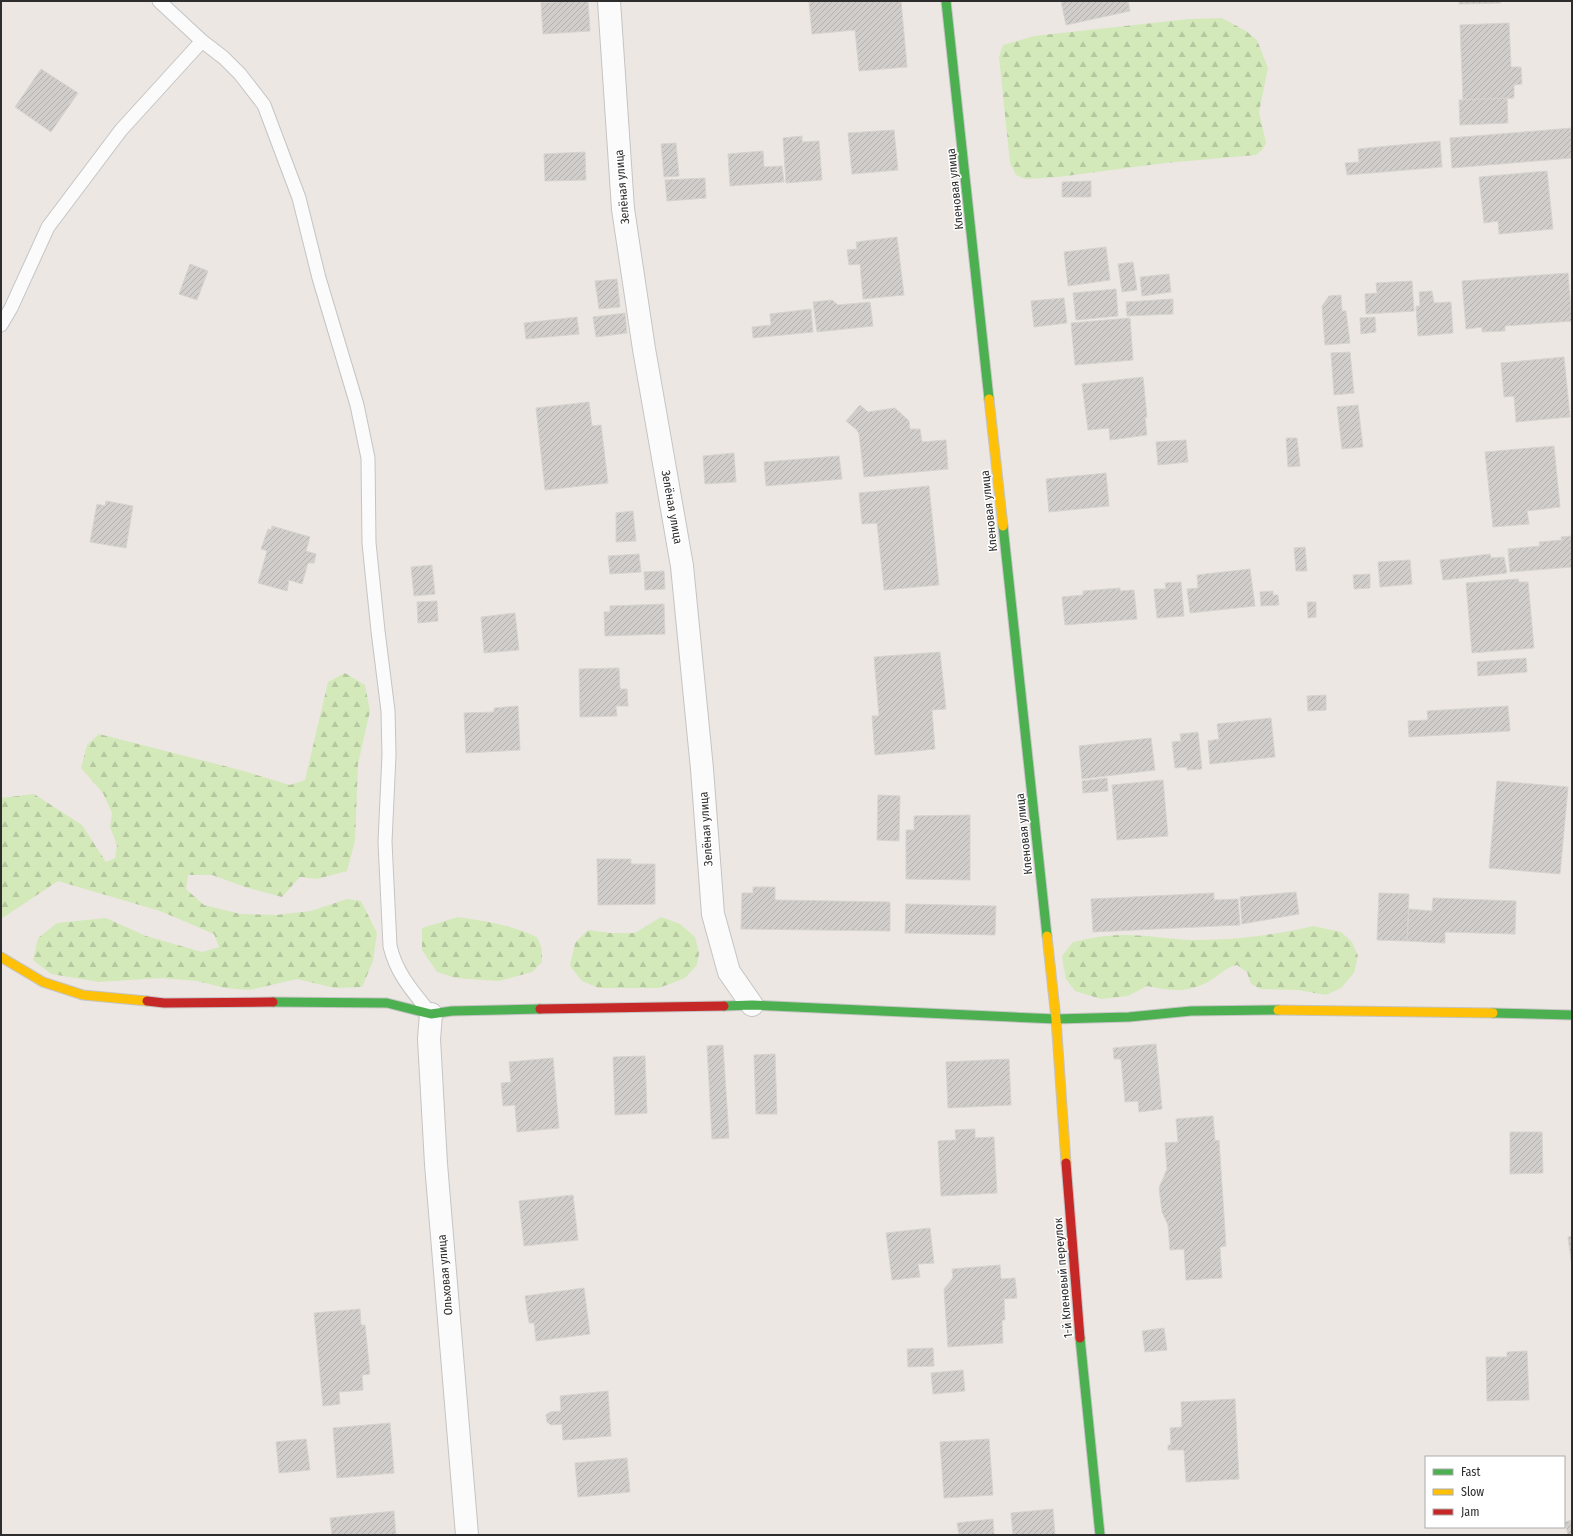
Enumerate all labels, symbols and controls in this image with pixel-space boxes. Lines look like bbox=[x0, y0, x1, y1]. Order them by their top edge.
street label: Кленовая улица bbox=[944, 147, 966, 230]
street label: Зелёная улица bbox=[612, 149, 632, 225]
street label: Зелёная улица bbox=[659, 469, 685, 545]
street label: Кленовая улица bbox=[978, 469, 1000, 552]
street label: Зелёная улица bbox=[696, 791, 716, 867]
street label: Кленовая улица bbox=[1013, 792, 1035, 875]
street label: 1-й Кленовый переулок bbox=[1051, 1217, 1075, 1339]
street label: Ольховая улица bbox=[434, 1234, 456, 1316]
legend bbox=[1425, 1456, 1565, 1528]
text: Fast bbox=[1461, 1465, 1480, 1479]
text: Slow bbox=[1461, 1485, 1484, 1499]
text: Jam bbox=[1461, 1505, 1479, 1519]

